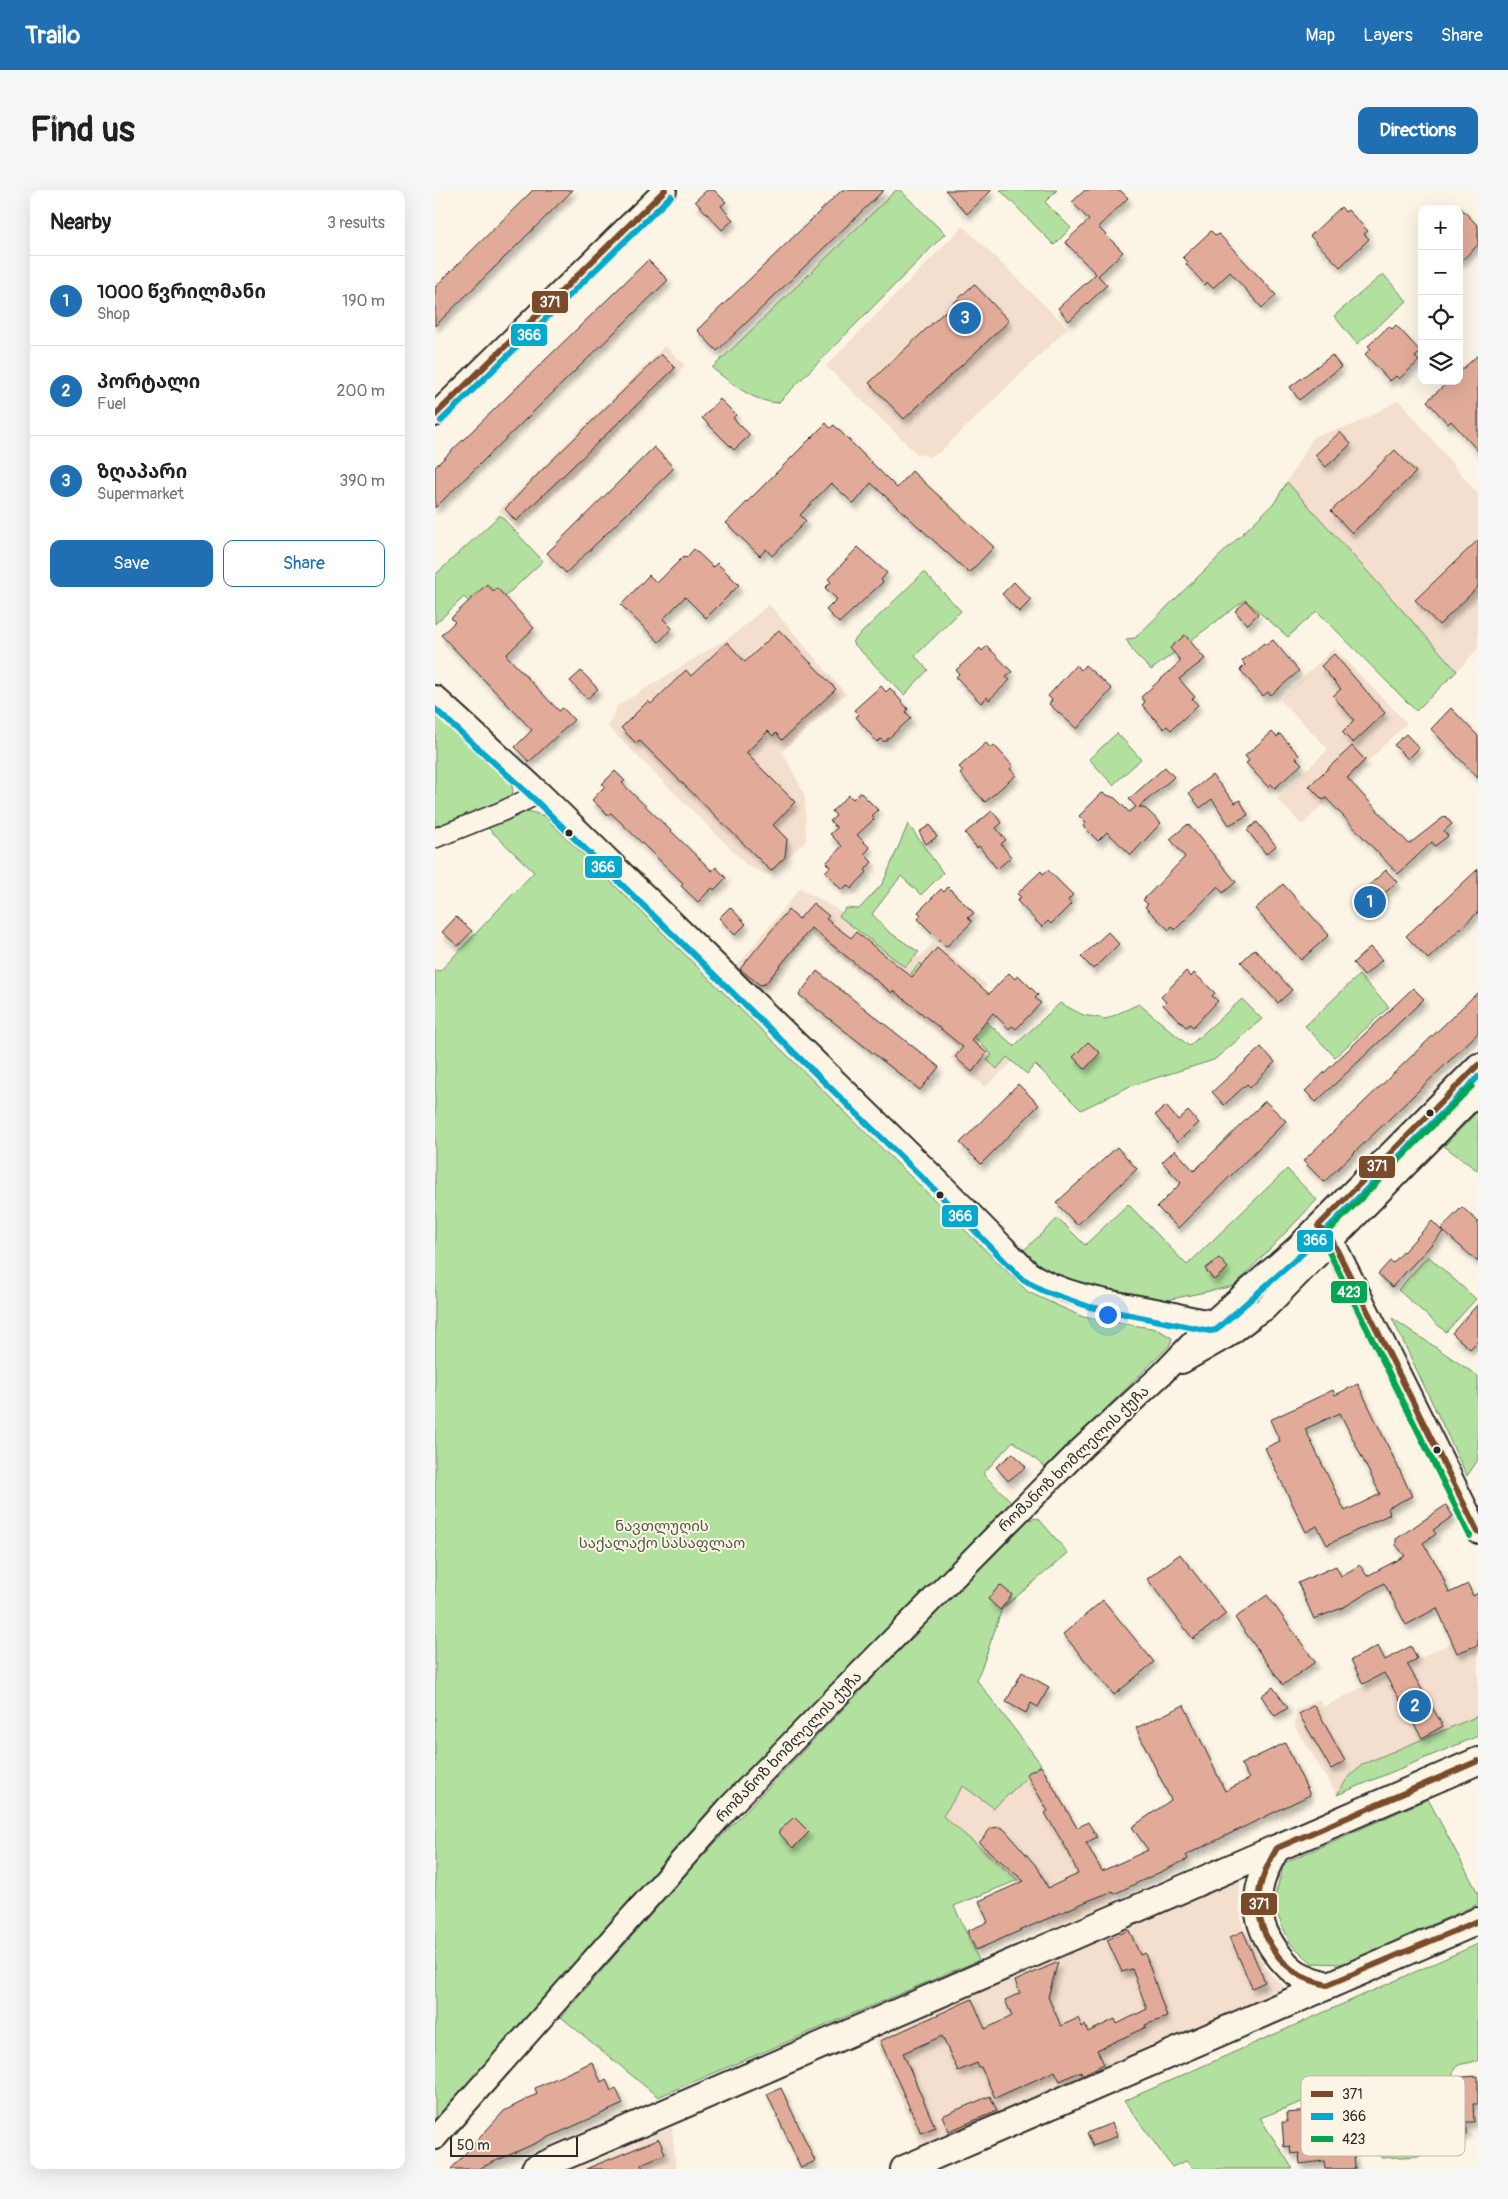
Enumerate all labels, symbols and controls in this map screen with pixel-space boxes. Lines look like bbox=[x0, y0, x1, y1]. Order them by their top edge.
text: Trailo bbox=[25, 21, 80, 50]
text: Map bbox=[1306, 24, 1335, 47]
text: Layers bbox=[1363, 24, 1413, 47]
text: Share bbox=[1441, 24, 1483, 47]
button: Directions bbox=[1358, 107, 1478, 154]
text: Find us bbox=[30, 108, 135, 152]
map controls bbox=[1418, 205, 1463, 385]
button: + bbox=[1418, 205, 1463, 250]
text: Nearby bbox=[50, 209, 111, 236]
text: 3 results bbox=[327, 213, 385, 233]
button: − bbox=[1418, 250, 1463, 295]
text: 1000 წვრილმანი bbox=[97, 280, 266, 304]
line badge: 371 bbox=[531, 290, 569, 314]
text: 1 bbox=[63, 291, 69, 311]
text: 190 m bbox=[342, 291, 385, 311]
text: 371 bbox=[540, 294, 560, 311]
button: locate bbox=[1418, 295, 1463, 340]
pin: 3 bbox=[949, 299, 981, 337]
text: Shop bbox=[97, 304, 130, 324]
line badge: 366 bbox=[510, 323, 548, 347]
text: 366 bbox=[517, 327, 541, 344]
button: layers bbox=[1418, 340, 1463, 385]
text: პორტალი bbox=[97, 370, 200, 394]
text: 2 bbox=[62, 381, 70, 401]
text: 200 m bbox=[337, 381, 385, 401]
text: Fuel bbox=[97, 394, 126, 414]
text: ზღაპარი bbox=[97, 460, 187, 484]
text: 3 bbox=[62, 471, 70, 491]
text: 390 m bbox=[339, 471, 385, 491]
text: Supermarket bbox=[97, 484, 184, 504]
button: Save bbox=[50, 540, 213, 587]
button: Share bbox=[223, 540, 385, 587]
unlabelled marker bbox=[564, 828, 574, 838]
line badge: 366 bbox=[584, 855, 623, 879]
text: 366 bbox=[591, 859, 615, 876]
pin: 1 bbox=[1354, 883, 1386, 921]
unlabelled marker bbox=[1425, 1108, 1435, 1118]
line badge: 371 bbox=[1358, 1155, 1396, 1179]
text: 371 bbox=[1367, 1158, 1387, 1175]
unlabelled marker bbox=[935, 1190, 945, 1200]
line badge: 366 bbox=[941, 1204, 979, 1228]
text: 366 bbox=[948, 1208, 972, 1225]
line badge: 366 bbox=[1296, 1229, 1334, 1253]
text: 366 bbox=[1303, 1232, 1327, 1249]
line badge: 423 bbox=[1330, 1280, 1368, 1304]
text: 423 bbox=[1337, 1284, 1361, 1301]
your location bbox=[1095, 1302, 1121, 1328]
street label: რომანოზ ხომლელის ქუჩა bbox=[995, 1382, 1153, 1536]
unlabelled marker bbox=[1432, 1445, 1442, 1455]
park label: ნავთლუღის საქალაქო სასაფლაო bbox=[579, 1517, 745, 1553]
street label: რომანოზ ხომლელის ქუჩა bbox=[712, 1668, 866, 1826]
pin: 2 bbox=[1399, 1687, 1431, 1725]
line badge: 371 bbox=[1240, 1892, 1278, 1916]
text: 371 bbox=[1249, 1896, 1269, 1913]
legend bbox=[1301, 2076, 1465, 2156]
text: 371 bbox=[1342, 2086, 1363, 2103]
text: 366 bbox=[1342, 2108, 1366, 2125]
text: 423 bbox=[1342, 2131, 1366, 2148]
scale bar bbox=[450, 2134, 577, 2157]
text: 50 m bbox=[457, 2137, 490, 2154]

